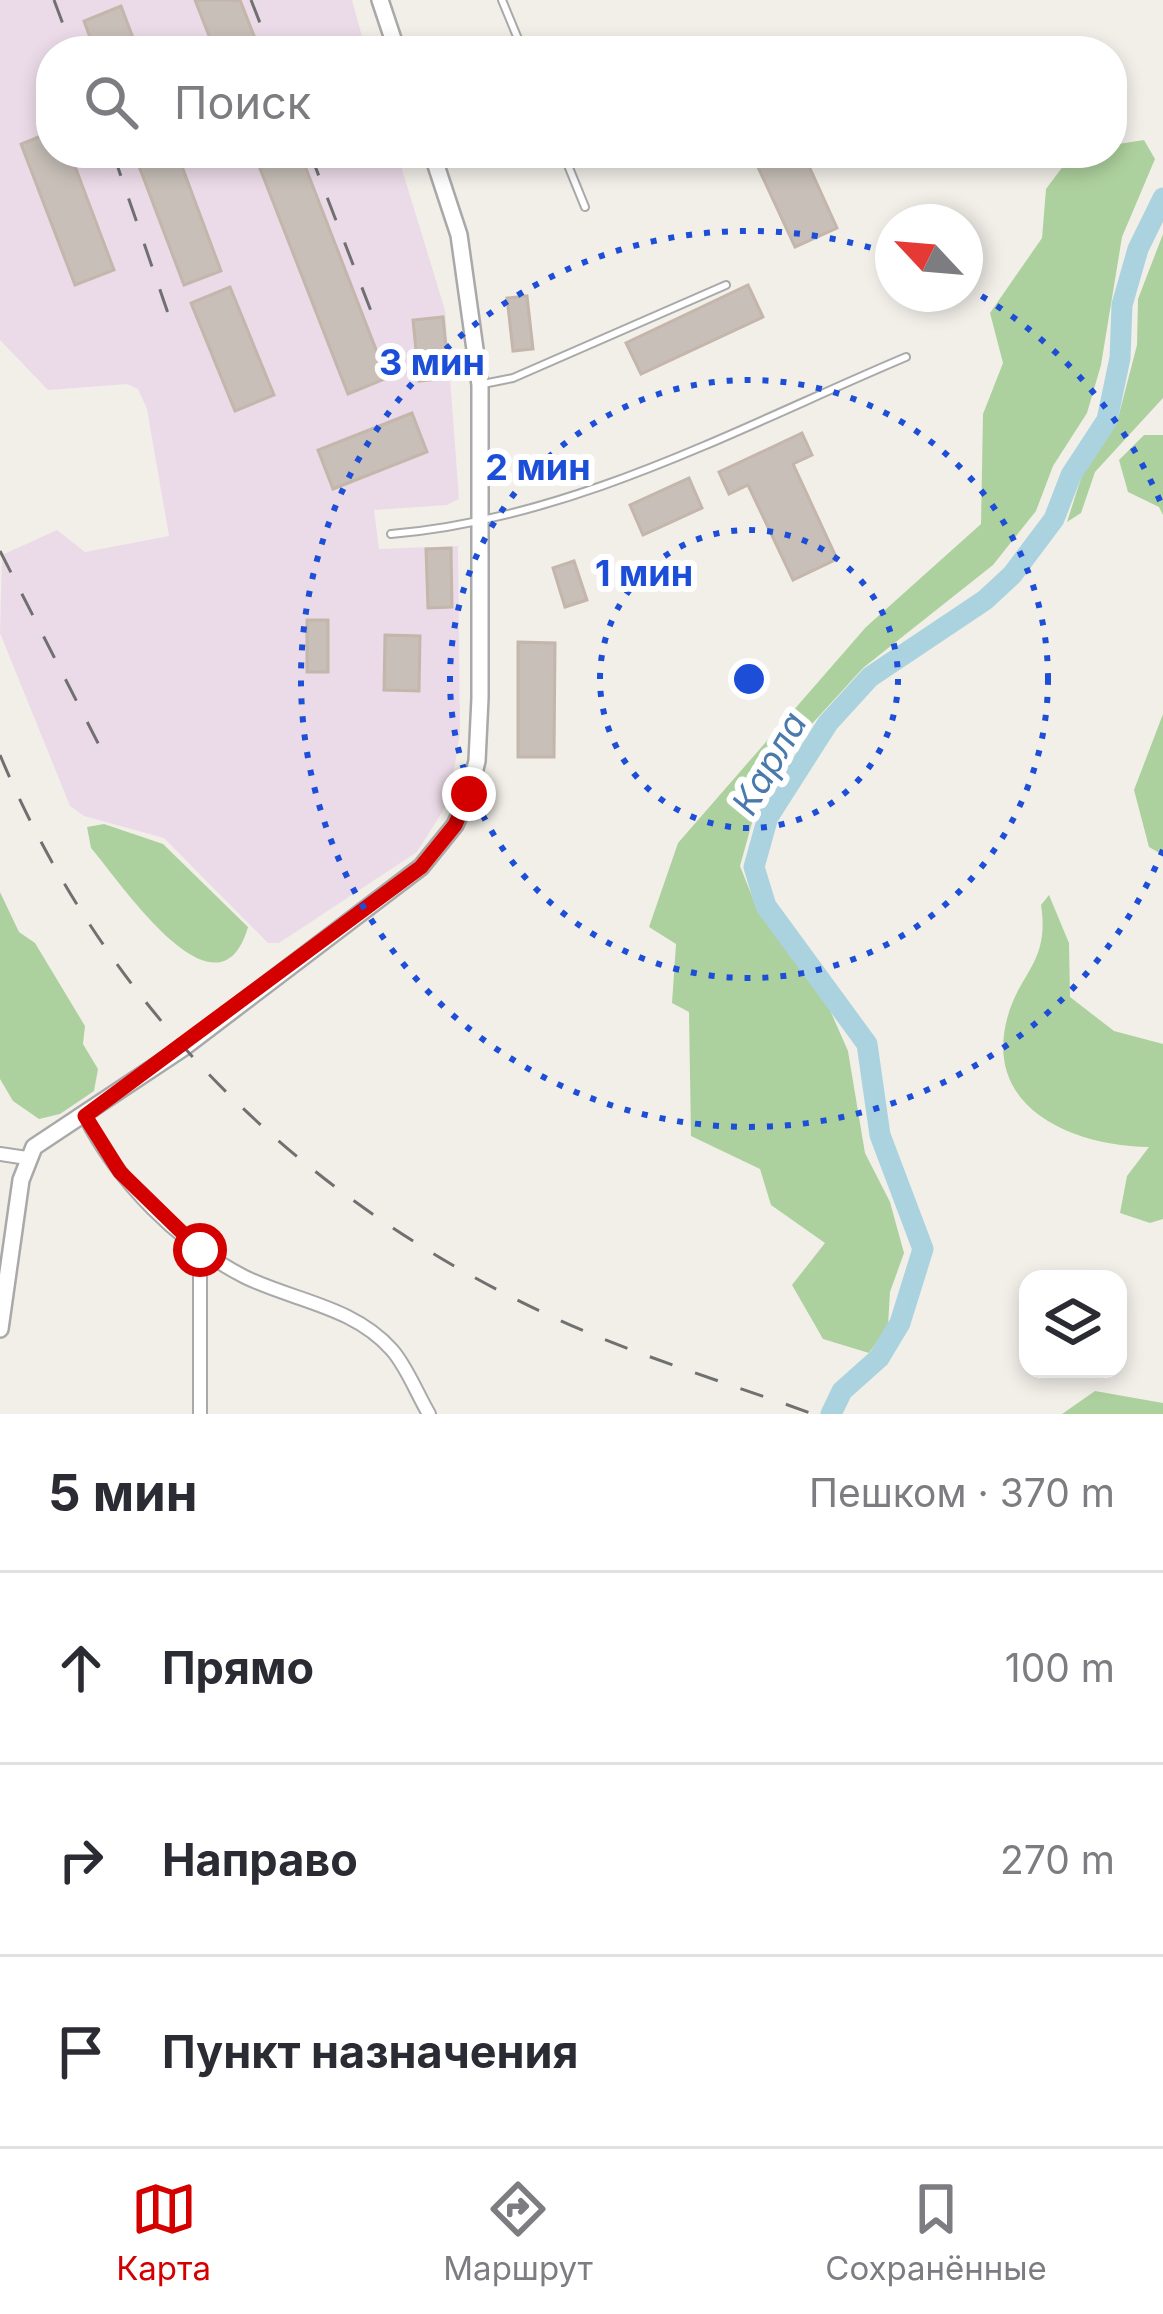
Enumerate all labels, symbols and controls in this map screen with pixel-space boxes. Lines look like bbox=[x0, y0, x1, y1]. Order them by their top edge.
search box bbox=[36, 36, 1127, 168]
icon: search bbox=[78, 69, 144, 135]
text: Поиск bbox=[174, 75, 311, 130]
north arrow bbox=[875, 204, 983, 312]
text: 3 мин bbox=[379, 340, 485, 384]
text: 2 мин bbox=[485, 445, 591, 489]
text: 1 мин bbox=[595, 551, 693, 595]
centre of rings bbox=[728, 658, 770, 700]
water label: Карла bbox=[722, 704, 816, 822]
route end bbox=[442, 767, 496, 821]
route start bbox=[173, 1223, 227, 1277]
map controls bbox=[1019, 1270, 1127, 1378]
button: layers bbox=[1019, 1270, 1127, 1378]
text: 5 мин bbox=[48, 1462, 198, 1523]
text: Пешком · 370 m bbox=[809, 1469, 1115, 1516]
icon: ahead bbox=[48, 1635, 114, 1701]
text: Прямо bbox=[162, 1640, 314, 1695]
text: 100 m bbox=[1005, 1644, 1115, 1691]
icon: right bbox=[48, 1827, 114, 1893]
text: Направо bbox=[162, 1832, 358, 1887]
text: 270 m bbox=[1000, 1836, 1115, 1883]
icon: arrive bbox=[48, 2019, 114, 2085]
text: Пункт назначения bbox=[162, 2024, 579, 2079]
tab: Карта bbox=[116, 2176, 211, 2288]
tab: Маршрут bbox=[443, 2176, 593, 2288]
tab: Сохранённые bbox=[825, 2176, 1047, 2288]

